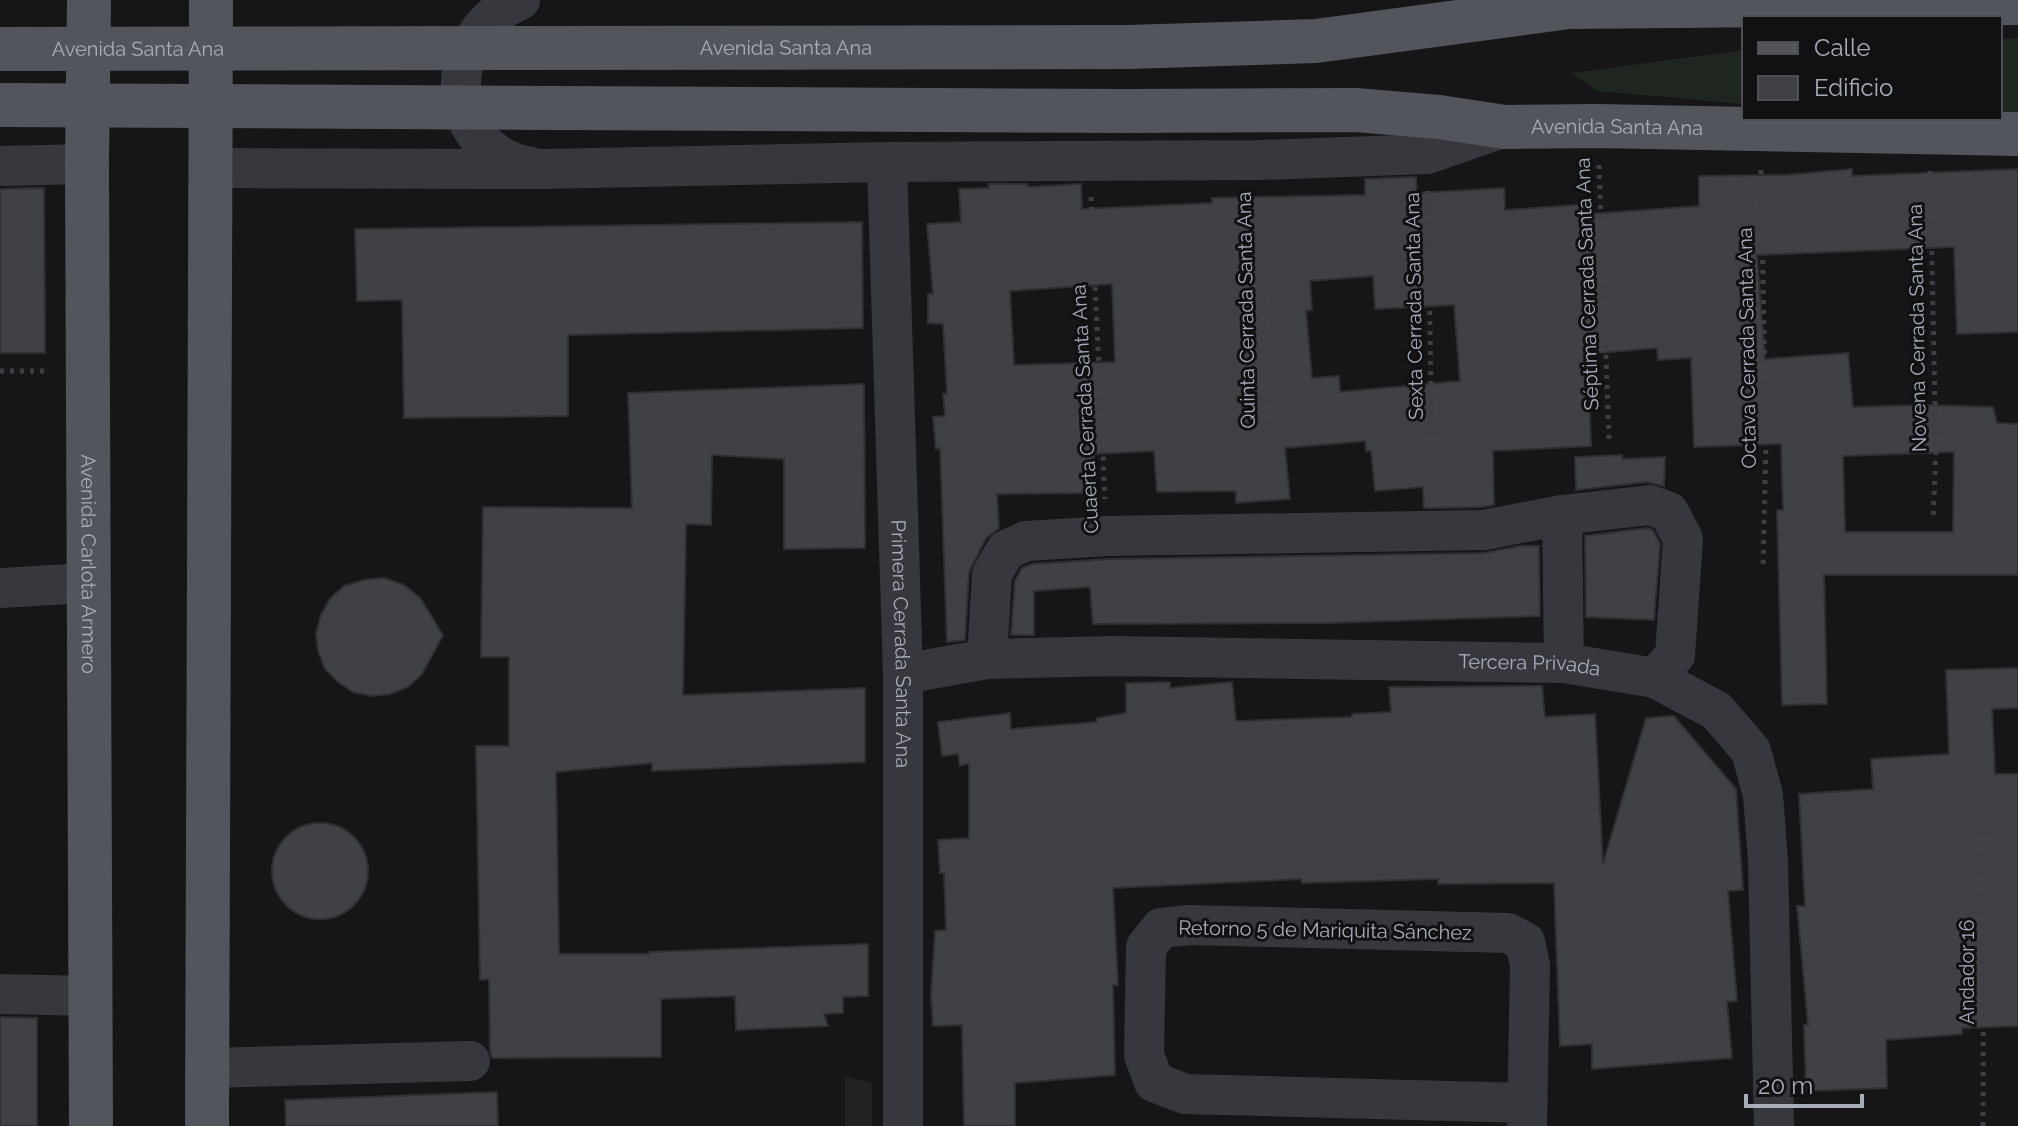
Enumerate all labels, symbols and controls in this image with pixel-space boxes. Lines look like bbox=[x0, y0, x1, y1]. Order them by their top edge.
legend bbox=[1742, 16, 2002, 120]
text: Calle bbox=[1814, 33, 1871, 62]
street label: Avenida Santa Ana bbox=[700, 35, 872, 60]
street label: Avenida Santa Ana bbox=[52, 37, 224, 61]
text: Edificio bbox=[1814, 73, 1893, 102]
street label: Avenida Santa Ana bbox=[1531, 114, 1703, 140]
street label: Séptima Cerrada Santa Ana bbox=[1571, 157, 1603, 411]
street label: Quinta Cerrada Santa Ana bbox=[1232, 191, 1260, 429]
street label: Sexta Cerrada Santa Ana bbox=[1400, 192, 1428, 420]
street label: Novena Cerrada Santa Ana bbox=[1903, 204, 1931, 452]
street label: Octava Cerrada Santa Ana bbox=[1733, 227, 1761, 469]
street label: Cuaerta Cerrada Santa Ana bbox=[1066, 284, 1104, 534]
street label: Avenida Carlota Armero bbox=[76, 454, 101, 674]
street label: Primera Cerrada Santa Ana bbox=[886, 519, 915, 768]
street label: Tercera Privada bbox=[1458, 649, 1602, 681]
street label: Retorno 5 de Mariquita Sánchez bbox=[1178, 915, 1472, 945]
street label: Andador 16 bbox=[1955, 919, 1979, 1025]
scale bar bbox=[1746, 1058, 1862, 1108]
text: 20 m bbox=[1758, 1071, 1813, 1100]

